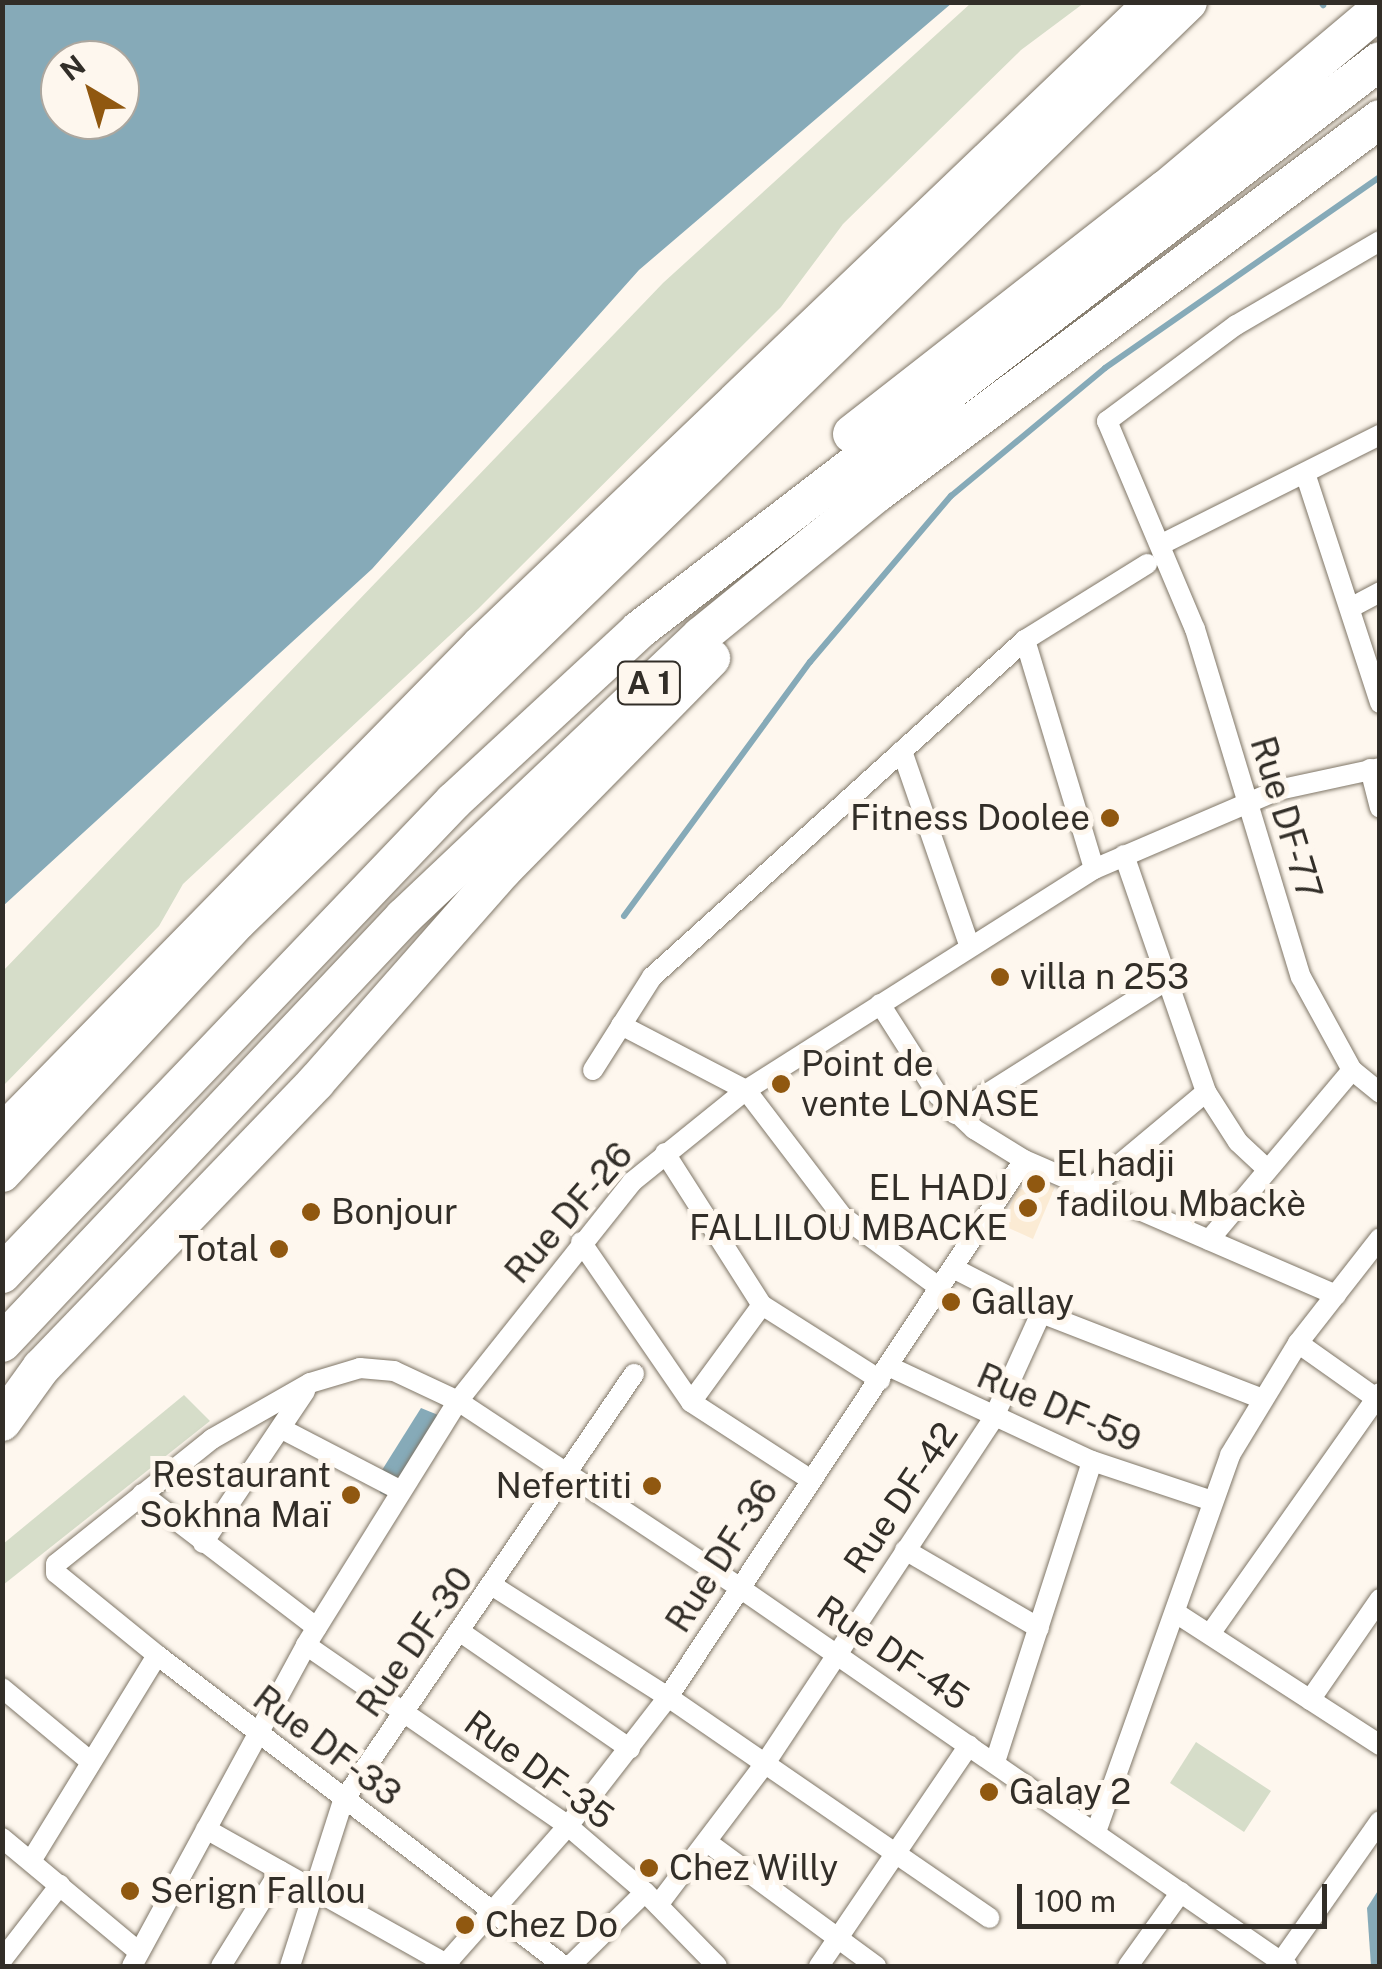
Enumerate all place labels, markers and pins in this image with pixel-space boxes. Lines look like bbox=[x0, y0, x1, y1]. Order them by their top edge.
place label: Fitness Doolee bbox=[850, 797, 1090, 839]
marker: Fitness Doolee bbox=[1099, 807, 1121, 829]
place label: villa n 253 bbox=[1020, 956, 1189, 998]
marker: villa n 253 bbox=[989, 966, 1011, 988]
place label: Point de vente LONASE bbox=[801, 1043, 1040, 1125]
marker: Point de vente LONASE bbox=[770, 1073, 792, 1095]
place label: El hadji fadilou Mbackè bbox=[1056, 1143, 1306, 1225]
place label: EL HADJ FALLILOU MBACKE bbox=[689, 1167, 1008, 1249]
marker: El hadji fadilou Mbackè bbox=[1025, 1173, 1047, 1195]
place label: Bonjour bbox=[331, 1191, 458, 1233]
marker: EL HADJ FALLILOU MBACKE bbox=[1017, 1197, 1039, 1219]
marker: Bonjour bbox=[300, 1201, 322, 1223]
place label: Total bbox=[178, 1228, 259, 1270]
marker: Total bbox=[268, 1238, 290, 1260]
place label: Gallay bbox=[971, 1281, 1074, 1323]
marker: Gallay bbox=[940, 1291, 962, 1313]
place label: Restaurant Sokhna Maï bbox=[139, 1454, 331, 1536]
place label: Nefertiti bbox=[496, 1465, 632, 1507]
marker: Nefertiti bbox=[641, 1475, 663, 1497]
marker: Restaurant Sokhna Maï bbox=[340, 1484, 362, 1506]
place label: Galay 2 bbox=[1009, 1771, 1131, 1813]
marker: Galay 2 bbox=[978, 1781, 1000, 1803]
place label: Chez Willy bbox=[669, 1847, 839, 1889]
marker: Chez Willy bbox=[638, 1857, 660, 1879]
place label: Serign Fallou bbox=[150, 1870, 366, 1912]
marker: Serign Fallou bbox=[119, 1880, 141, 1902]
place label: Chez Do bbox=[485, 1904, 618, 1946]
marker: Chez Do bbox=[454, 1914, 476, 1936]

